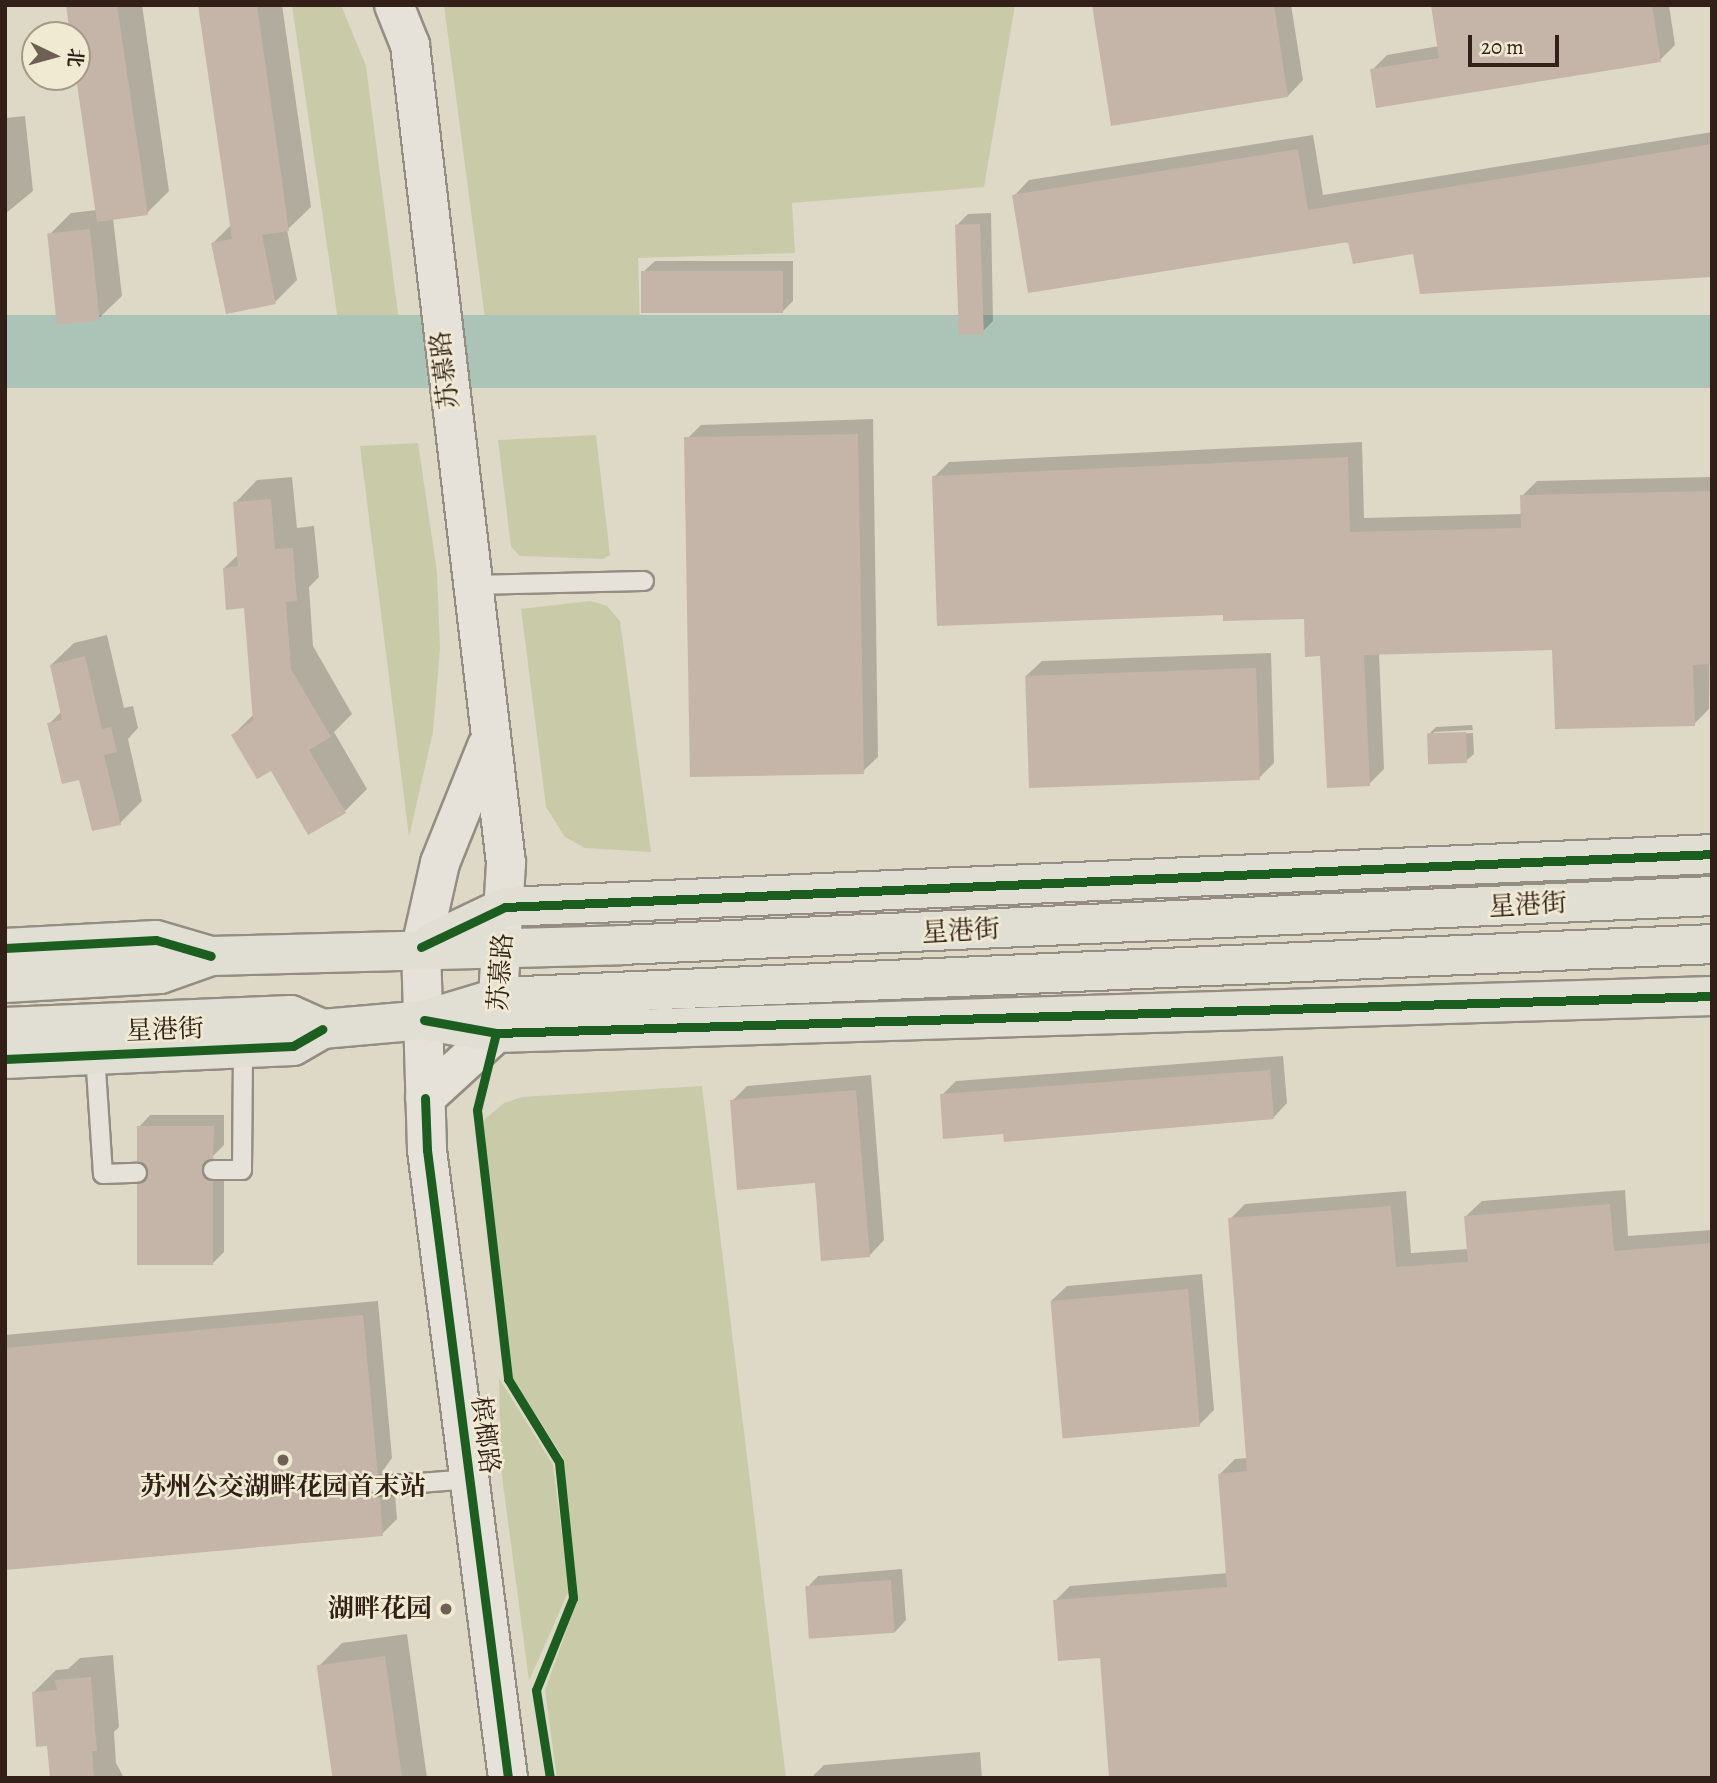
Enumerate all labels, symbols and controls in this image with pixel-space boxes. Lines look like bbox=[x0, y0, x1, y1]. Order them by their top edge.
north arrow bbox=[21, 21, 91, 91]
scale bar bbox=[1472, 21, 1563, 65]
text: 20 m bbox=[1481, 33, 1524, 61]
text: 北 bbox=[61, 47, 89, 68]
street label: 苏慕路 bbox=[425, 329, 465, 411]
street label: 星港街 bbox=[1488, 887, 1568, 923]
street label: 星港街 bbox=[921, 913, 1001, 949]
street label: 苏慕路 bbox=[483, 932, 519, 1012]
street label: 星港街 bbox=[125, 1013, 205, 1047]
street label: 槟榔路 bbox=[465, 1394, 505, 1476]
marker: 苏州公交湖畔花园首末站 bbox=[275, 1452, 291, 1468]
place label: 苏州公交湖畔花园首末站 bbox=[140, 1471, 426, 1503]
place label: 湖畔花园 bbox=[328, 1593, 432, 1625]
marker: 湖畔花园 bbox=[438, 1601, 454, 1617]

